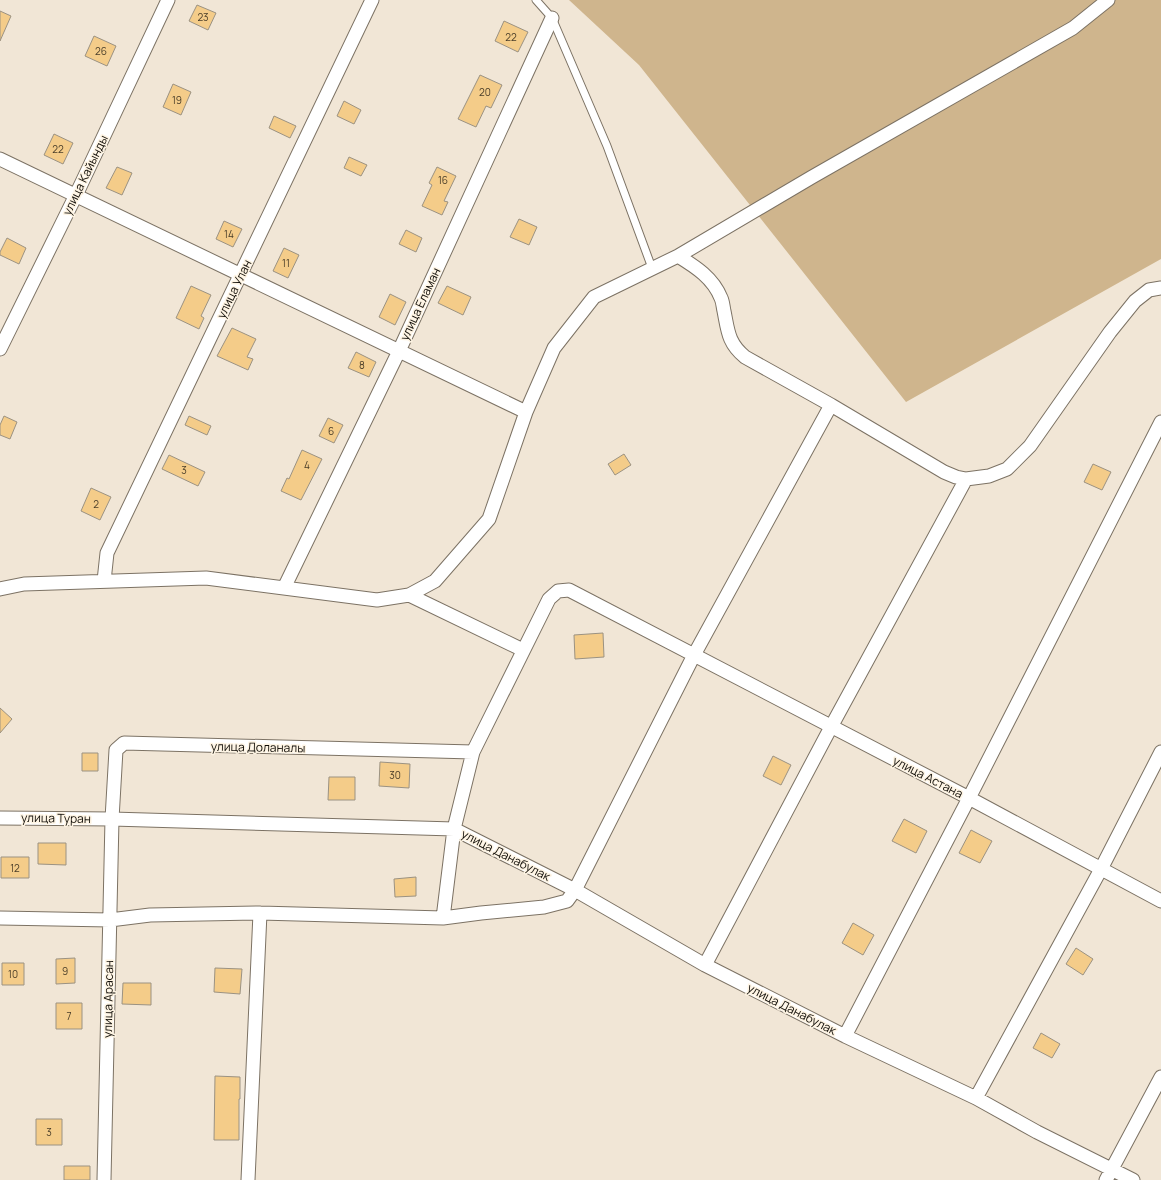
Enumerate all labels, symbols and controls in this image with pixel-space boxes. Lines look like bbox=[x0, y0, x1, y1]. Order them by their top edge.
house number: 23 bbox=[197, 10, 209, 24]
house number: 22 bbox=[505, 30, 517, 44]
house number: 26 bbox=[95, 44, 107, 58]
house number: 20 bbox=[479, 85, 491, 99]
house number: 19 bbox=[172, 93, 182, 107]
street label: улица Кайынды bbox=[58, 132, 112, 218]
house number: 22 bbox=[52, 142, 64, 156]
house number: 16 bbox=[438, 173, 448, 187]
house number: 14 bbox=[224, 227, 234, 241]
house number: 11 bbox=[282, 256, 290, 270]
street label: улица Улан bbox=[212, 257, 256, 321]
street label: улица Еламан bbox=[396, 265, 444, 343]
house number: 8 bbox=[359, 358, 365, 372]
house number: 6 bbox=[328, 424, 334, 438]
house number: 4 bbox=[304, 458, 310, 472]
house number: 3 bbox=[181, 463, 187, 477]
house number: 2 bbox=[93, 497, 99, 511]
street label: улица Доланалы bbox=[211, 738, 305, 756]
street label: улица Астана bbox=[890, 752, 966, 802]
house number: 30 bbox=[389, 768, 401, 782]
street label: улица Туран bbox=[21, 809, 91, 827]
street label: улица Данабулак bbox=[459, 825, 554, 885]
house number: 12 bbox=[10, 861, 20, 875]
street label: улица Арасан bbox=[99, 960, 117, 1038]
house number: 9 bbox=[62, 964, 68, 978]
house number: 10 bbox=[8, 967, 18, 981]
street label: улица Данабулак bbox=[745, 979, 840, 1039]
house number: 7 bbox=[66, 1009, 72, 1023]
house number: 3 bbox=[46, 1125, 52, 1139]

